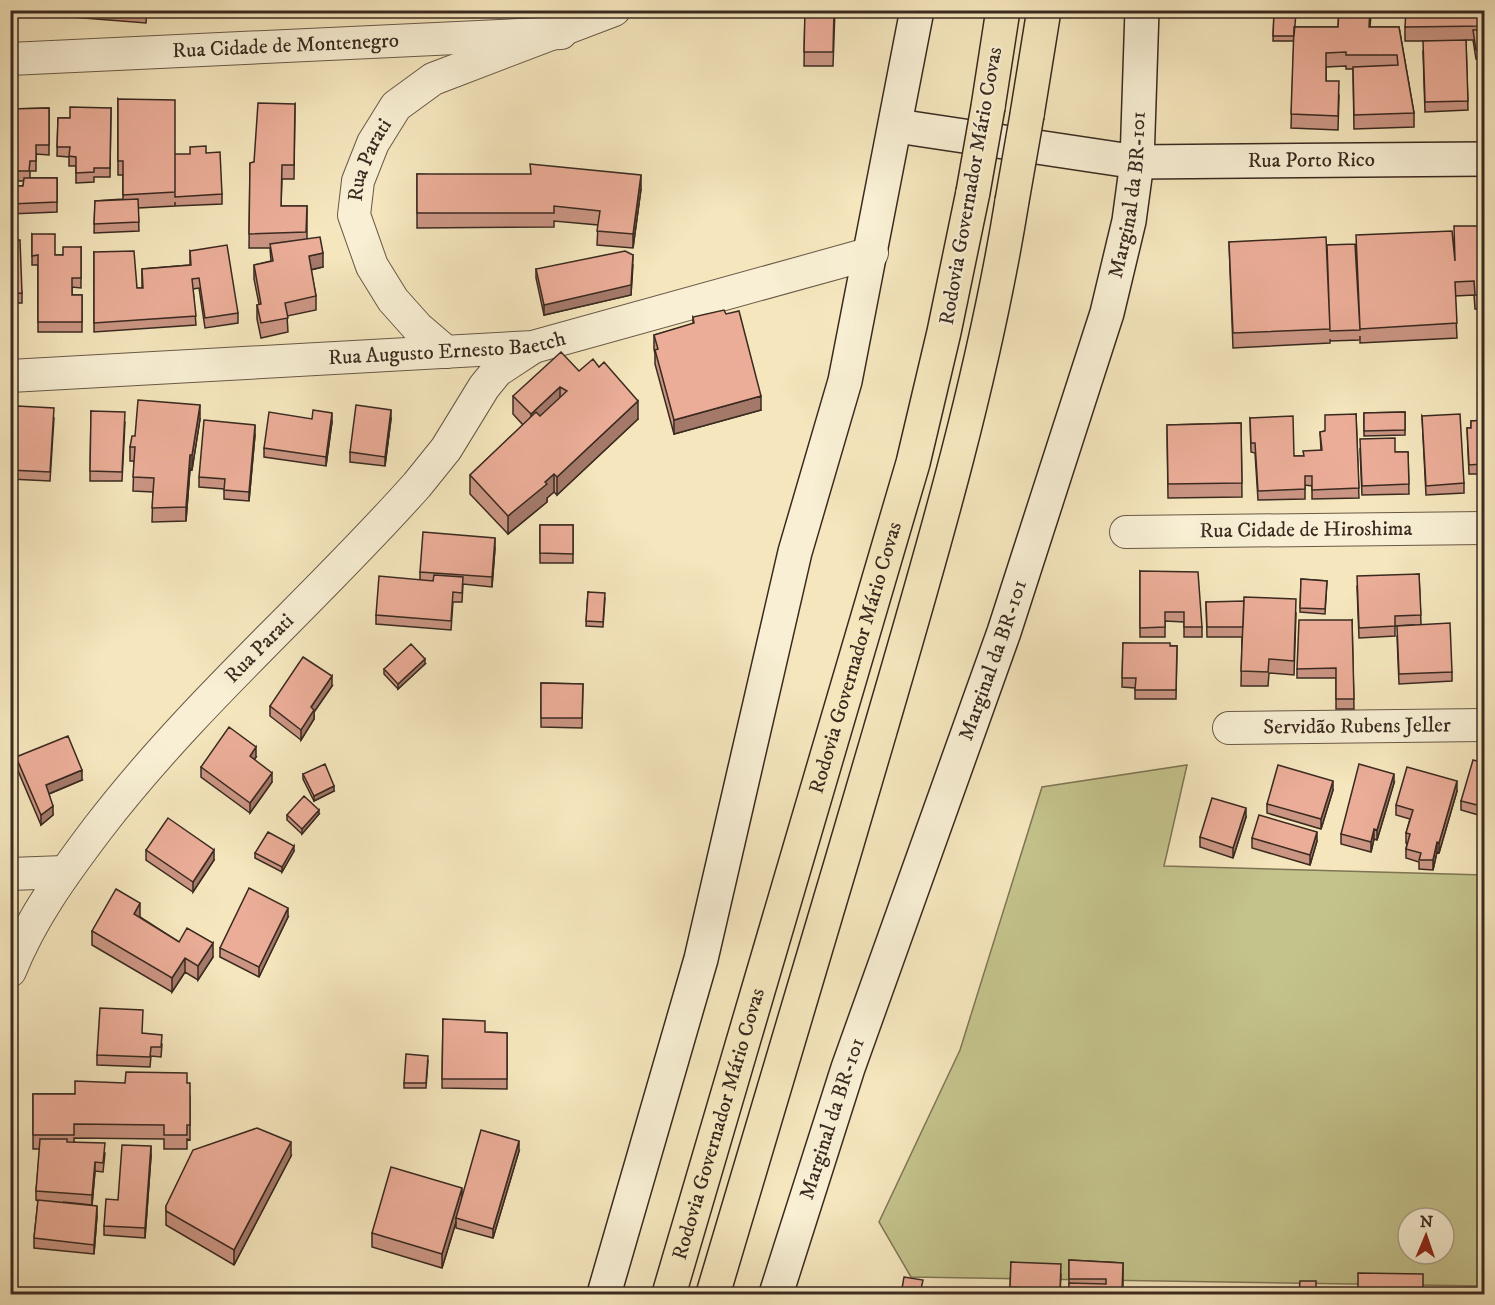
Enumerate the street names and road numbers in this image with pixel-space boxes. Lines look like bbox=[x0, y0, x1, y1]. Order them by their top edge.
street label: Rua Cidade de Montenegro bbox=[172, 28, 400, 64]
street label: Rodovia Governador Mário Covas bbox=[934, 45, 1008, 327]
street label: Marginal da BR-101 bbox=[1103, 111, 1152, 281]
street label: Rua Parati bbox=[343, 114, 398, 203]
street label: Rua Porto Rico bbox=[1247, 147, 1375, 174]
street label: Rua Augusto Ernesto Baetch bbox=[328, 326, 569, 371]
street label: Rua Cidade de Hiroshima bbox=[1199, 516, 1413, 544]
street label: Rodovia Governador Mário Covas bbox=[804, 519, 908, 797]
street label: Marginal da BR-101 bbox=[953, 577, 1033, 744]
street label: Rua Parati bbox=[219, 608, 299, 689]
street label: Servidão Rubens Jeller bbox=[1263, 712, 1451, 741]
street label: Rodovia Governador Mário Covas bbox=[667, 985, 771, 1263]
street label: Marginal da BR-101 bbox=[794, 1034, 871, 1203]

